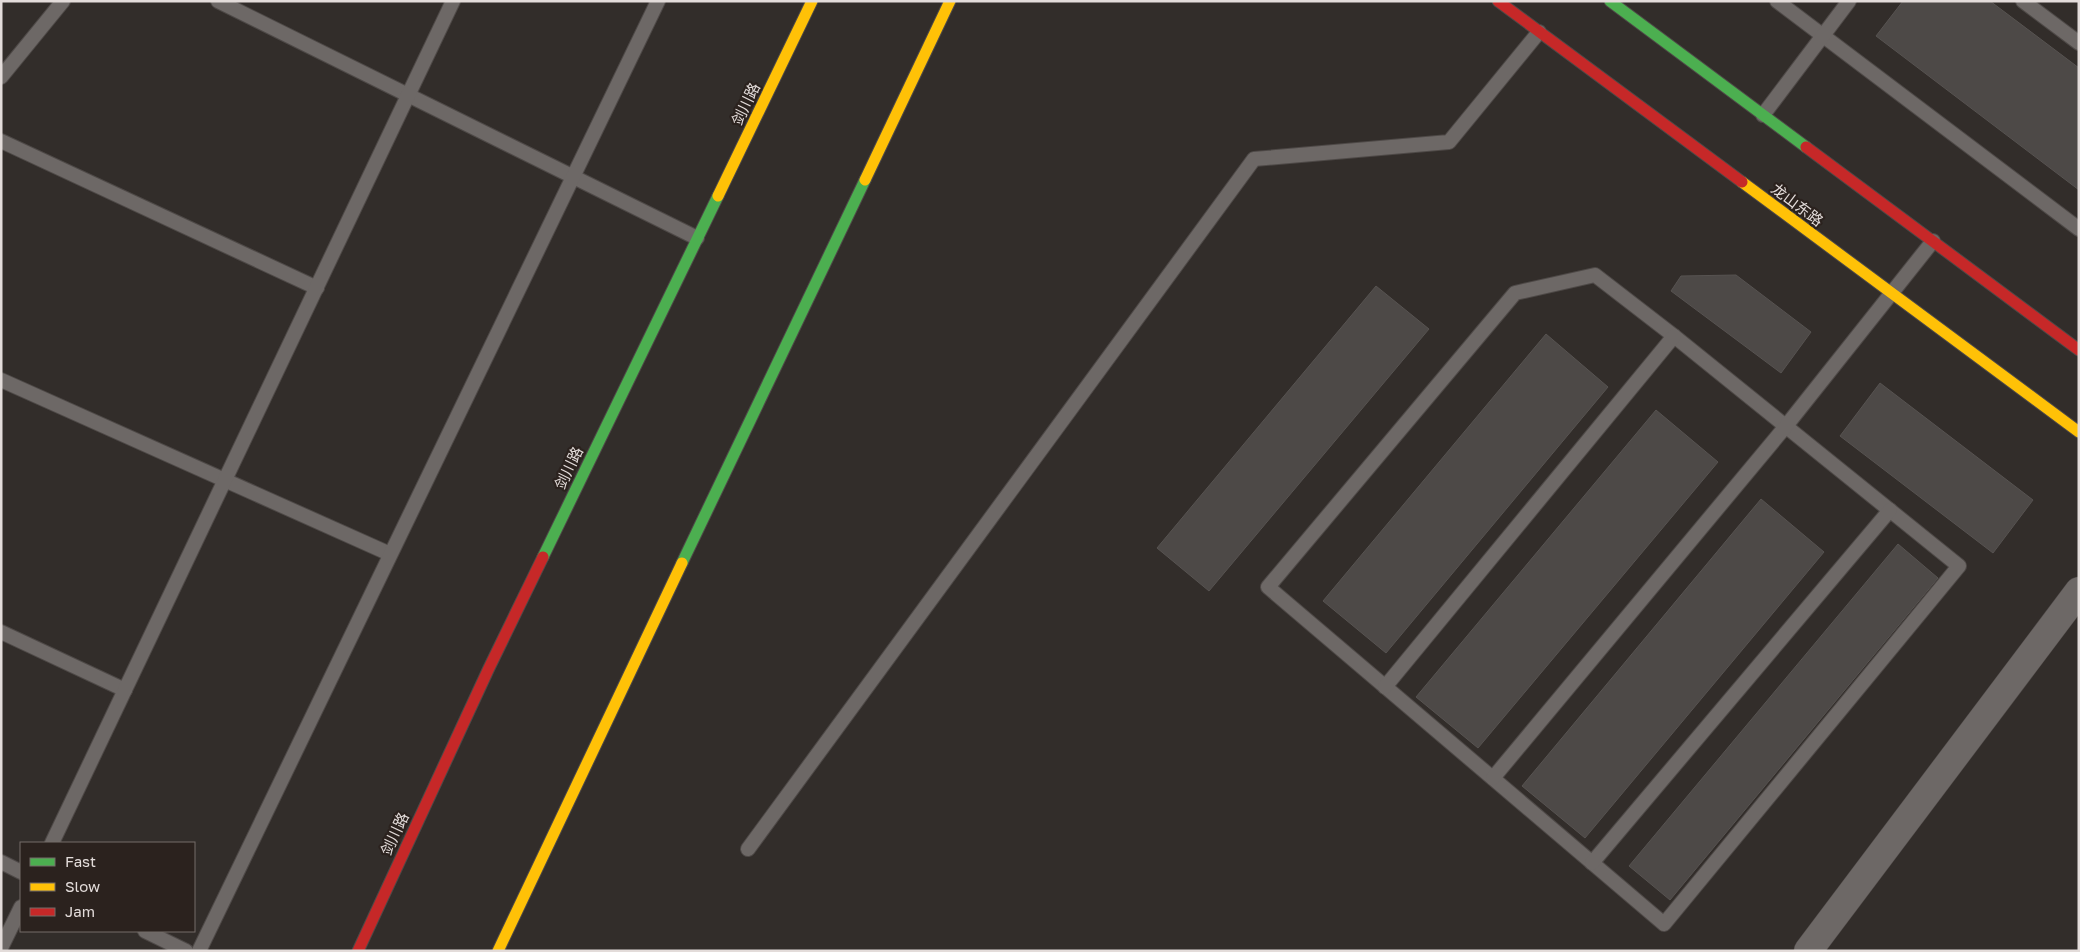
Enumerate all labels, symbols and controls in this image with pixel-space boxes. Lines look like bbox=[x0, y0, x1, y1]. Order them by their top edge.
street label: 剑川路 bbox=[727, 79, 763, 128]
street label: 龙山东路 bbox=[1768, 179, 1827, 229]
street label: 剑川路 bbox=[550, 443, 586, 492]
street label: 剑川路 bbox=[376, 809, 412, 858]
legend bbox=[20, 842, 195, 932]
text: Fast bbox=[65, 852, 96, 870]
text: Slow bbox=[65, 877, 100, 895]
text: Jam bbox=[65, 902, 95, 920]

